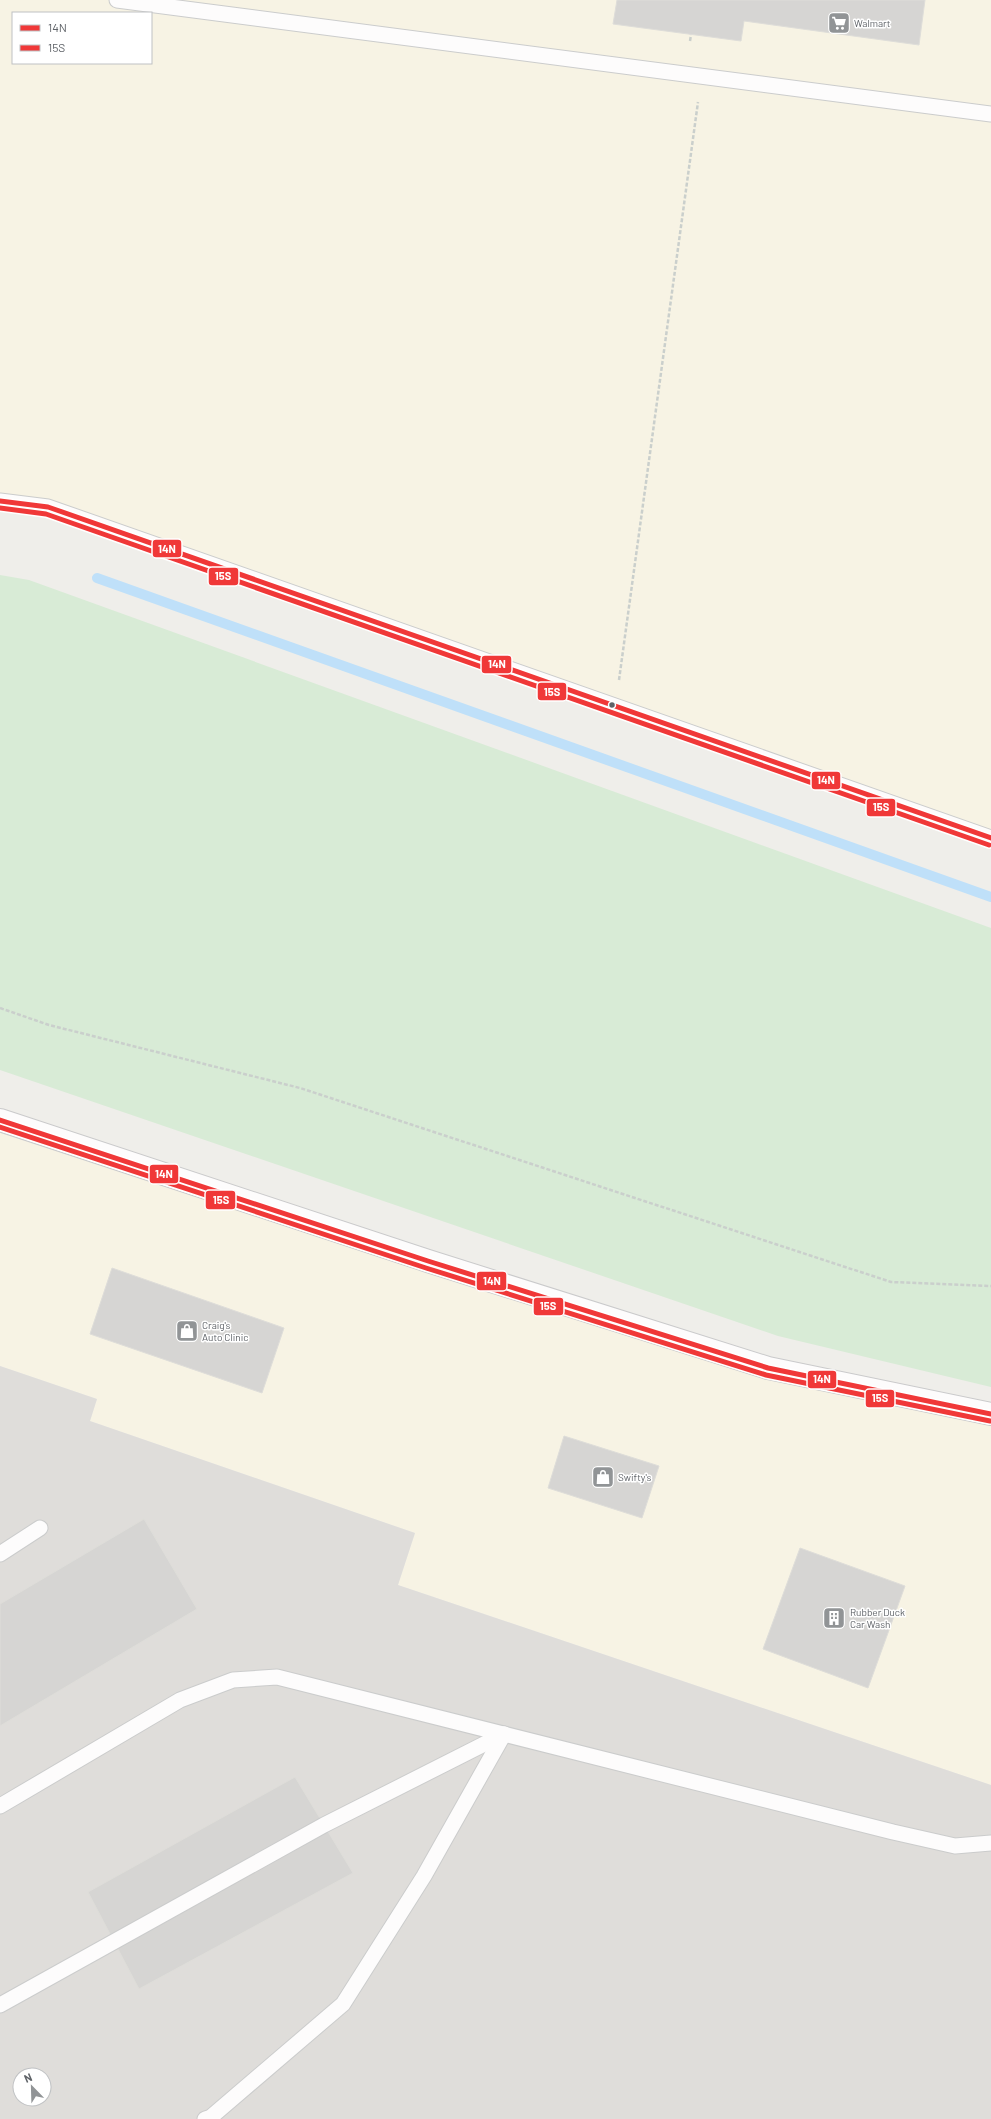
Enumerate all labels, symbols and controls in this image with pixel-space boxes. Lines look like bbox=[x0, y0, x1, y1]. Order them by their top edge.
supermarket icon: Walmart bbox=[826, 10, 852, 36]
legend bbox=[12, 12, 152, 64]
place label: Walmart bbox=[854, 17, 891, 29]
text: 14N bbox=[48, 20, 67, 34]
text: 15S bbox=[48, 40, 65, 54]
line badge: 14N bbox=[152, 539, 182, 558]
text: 14N bbox=[158, 542, 176, 555]
line badge: 15S bbox=[208, 567, 239, 586]
text: 15S bbox=[215, 569, 232, 582]
line badge: 14N bbox=[481, 655, 512, 674]
text: 14N bbox=[488, 657, 506, 670]
line badge: 15S bbox=[537, 682, 567, 701]
text: 15S bbox=[544, 685, 561, 698]
unlabelled marker bbox=[607, 700, 617, 710]
line badge: 14N bbox=[811, 771, 841, 790]
text: 14N bbox=[817, 773, 835, 786]
line badge: 15S bbox=[866, 798, 896, 817]
text: 15S bbox=[873, 800, 890, 813]
line badge: 14N bbox=[149, 1164, 179, 1184]
text: 14N bbox=[155, 1167, 173, 1180]
line badge: 15S bbox=[205, 1190, 236, 1210]
text: 15S bbox=[213, 1193, 230, 1206]
line badge: 14N bbox=[476, 1271, 507, 1291]
text: 14N bbox=[483, 1274, 501, 1287]
line badge: 15S bbox=[533, 1297, 564, 1316]
text: 15S bbox=[540, 1299, 557, 1312]
shop icon: Craig's Auto Clinic bbox=[174, 1318, 200, 1344]
place label: Craig's Auto Clinic bbox=[202, 1319, 248, 1343]
line badge: 14N bbox=[807, 1370, 837, 1389]
text: 14N bbox=[813, 1372, 831, 1385]
line badge: 15S bbox=[865, 1389, 895, 1408]
text: 15S bbox=[872, 1391, 889, 1404]
shop icon: Swifty's bbox=[590, 1464, 616, 1490]
place label: Swifty's bbox=[618, 1471, 651, 1483]
building icon: Rubber Duck Car Wash bbox=[821, 1605, 847, 1631]
place label: Rubber Duck Car Wash bbox=[850, 1606, 905, 1630]
north arrow bbox=[12, 2067, 52, 2107]
text: N bbox=[22, 2070, 34, 2085]

